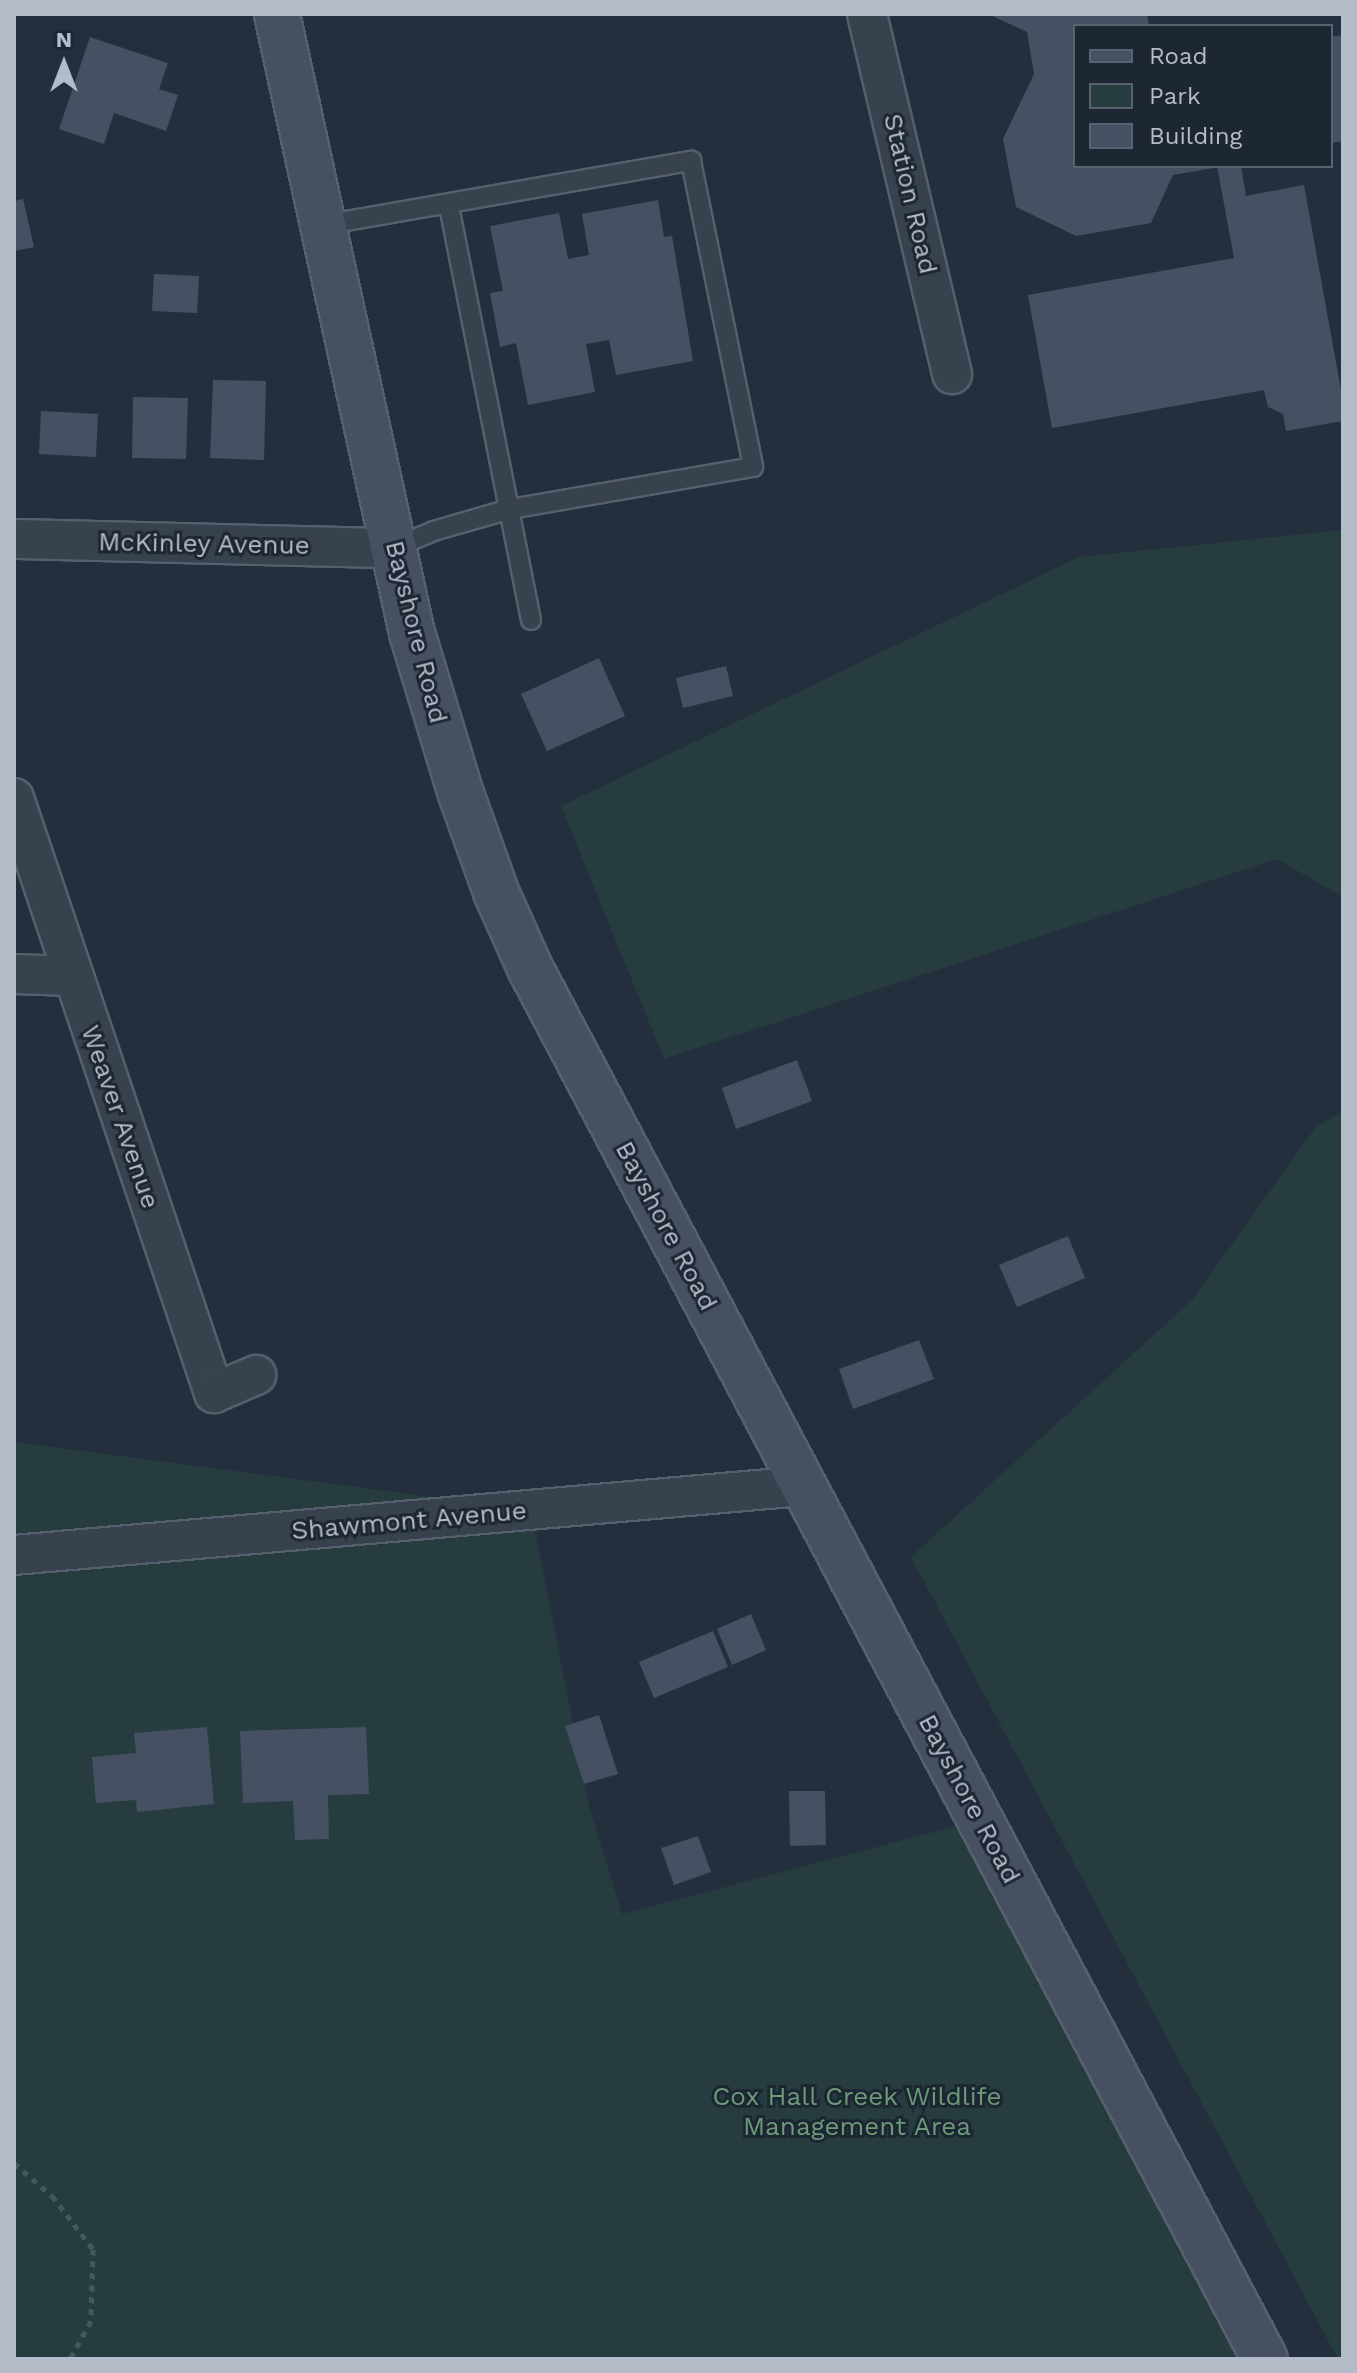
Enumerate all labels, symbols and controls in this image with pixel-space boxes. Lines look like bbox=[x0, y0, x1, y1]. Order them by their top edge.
north arrow bbox=[24, 24, 104, 104]
legend bbox=[1073, 24, 1333, 168]
text: N bbox=[56, 27, 72, 52]
text: Road bbox=[1149, 42, 1208, 70]
text: Park bbox=[1149, 82, 1201, 110]
street label: Station Road bbox=[876, 111, 944, 277]
text: Building bbox=[1149, 122, 1242, 150]
street label: McKinley Avenue bbox=[97, 527, 311, 561]
street label: Bayshore Road bbox=[378, 538, 454, 726]
street label: Weaver Avenue bbox=[74, 1021, 166, 1213]
street label: Bayshore Road bbox=[608, 1136, 724, 1316]
street label: Shawmont Avenue bbox=[290, 1495, 528, 1547]
street label: Bayshore Road bbox=[911, 1709, 1027, 1889]
park label: Cox Hall Creek Wildlife Management Area bbox=[711, 2081, 1003, 2142]

